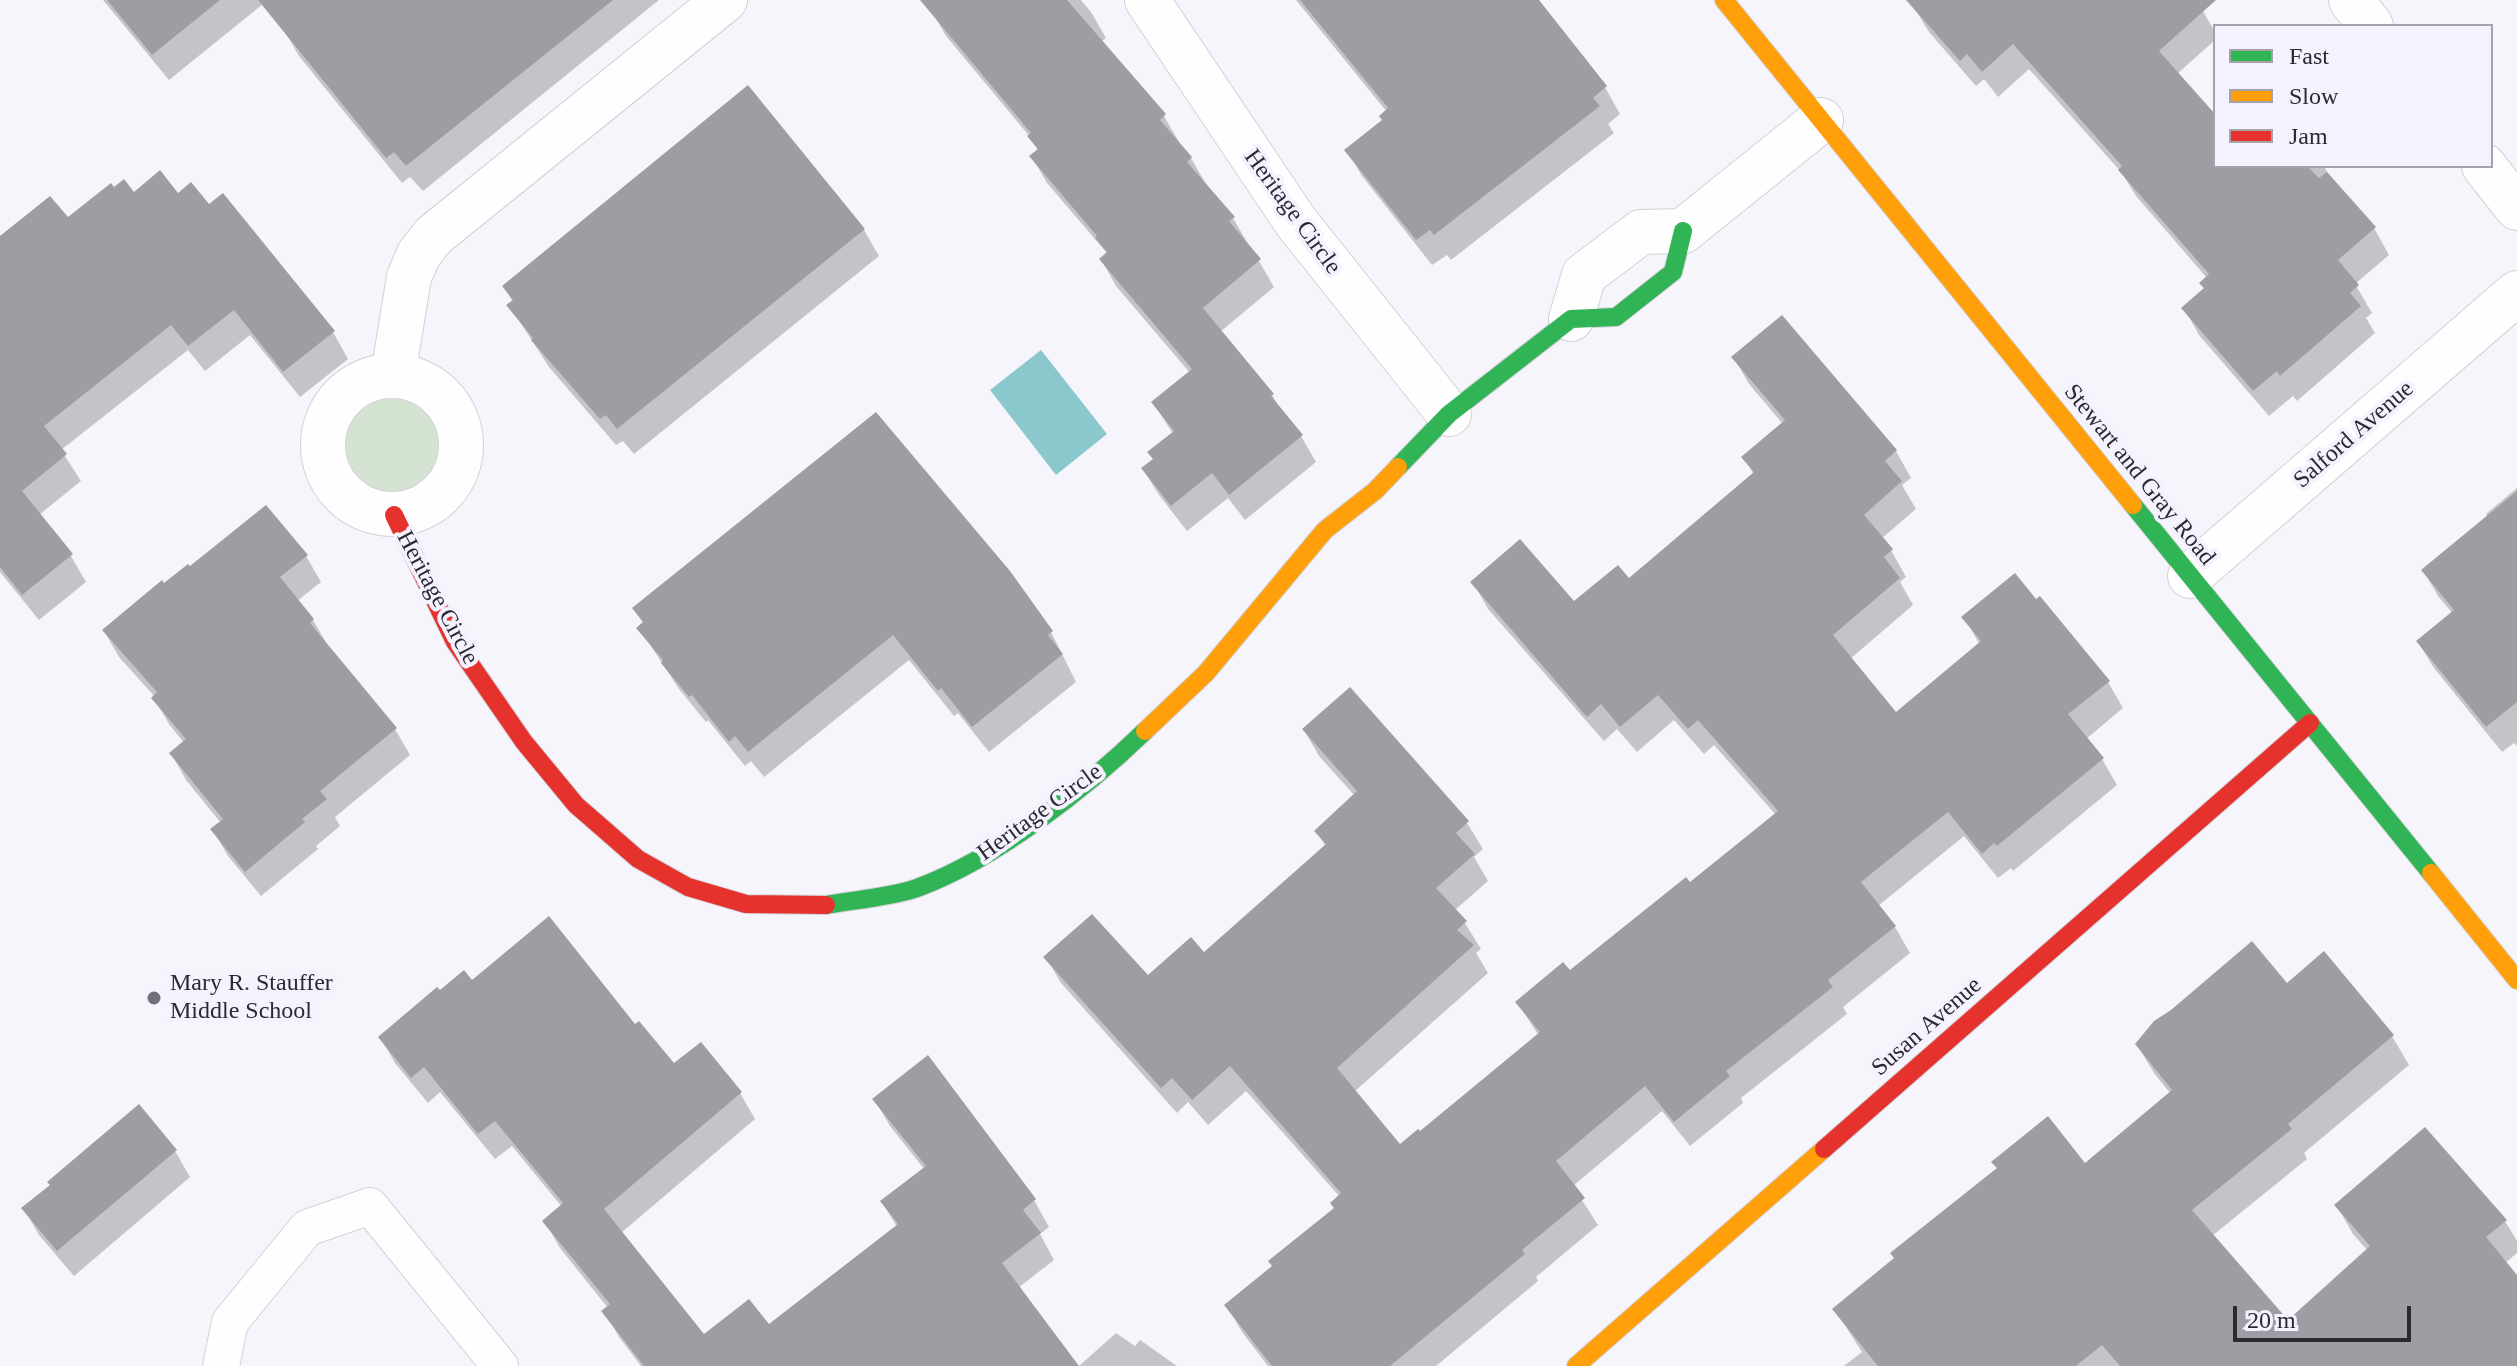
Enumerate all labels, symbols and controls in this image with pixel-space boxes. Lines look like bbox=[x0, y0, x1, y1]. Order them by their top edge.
legend bbox=[2213, 24, 2493, 168]
text: Fast bbox=[2289, 43, 2329, 69]
text: Slow bbox=[2289, 83, 2338, 109]
text: Jam bbox=[2289, 123, 2328, 149]
street label: Heritage Circle bbox=[1237, 144, 1347, 280]
street label: Salford Avenue bbox=[2288, 375, 2420, 495]
street label: Stewart and Gray Road bbox=[2057, 379, 2221, 571]
street label: Heritage Circle bbox=[390, 526, 484, 670]
street label: Heritage Circle bbox=[972, 758, 1108, 868]
place label: Mary R. Stauffer Middle School bbox=[170, 970, 333, 1026]
street label: Susan Avenue bbox=[1866, 971, 1988, 1083]
marker: Mary R. Stauffer Middle School bbox=[145, 989, 163, 1007]
scale bar bbox=[2237, 1290, 2415, 1340]
text: 20 m bbox=[2247, 1307, 2296, 1333]

